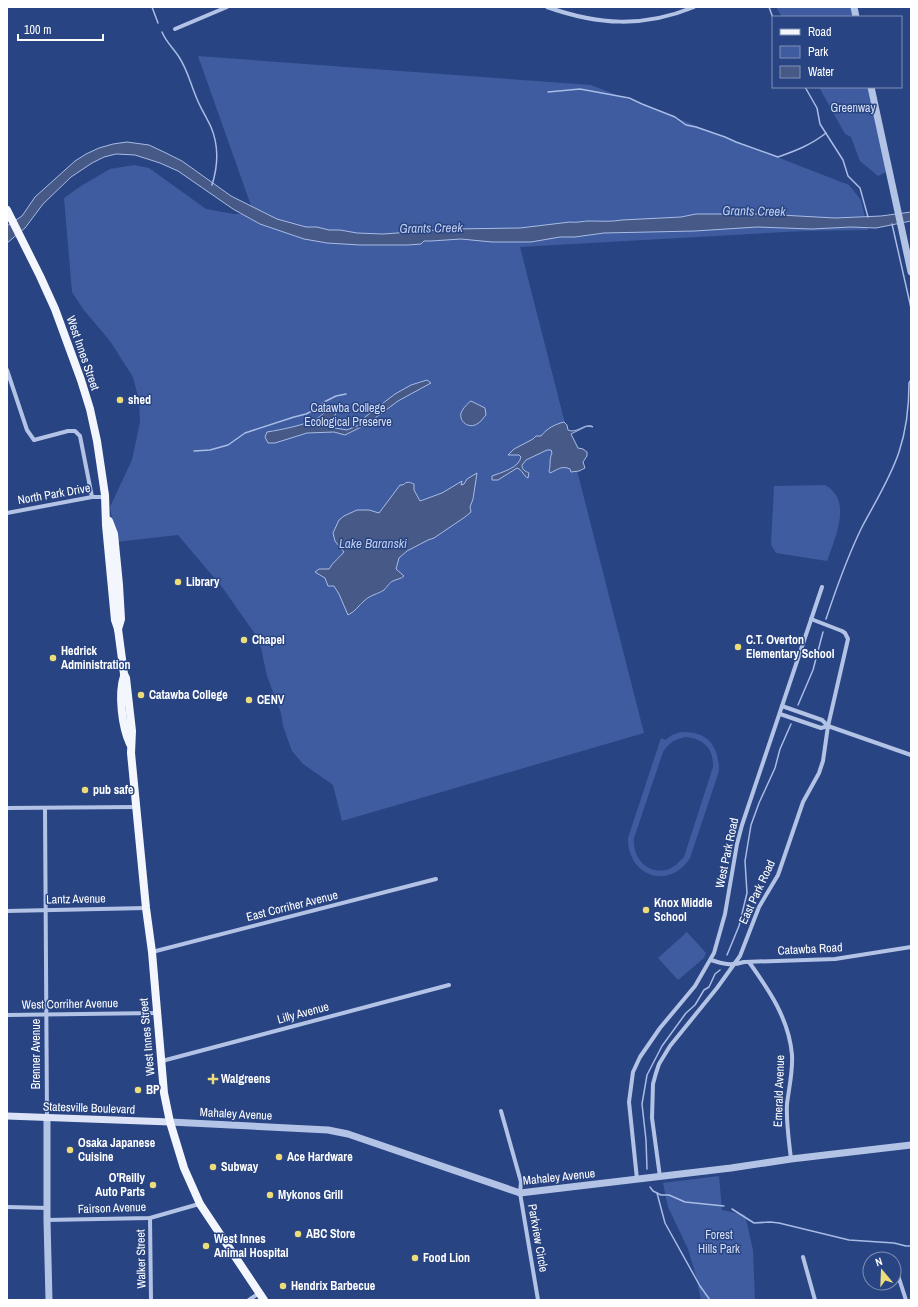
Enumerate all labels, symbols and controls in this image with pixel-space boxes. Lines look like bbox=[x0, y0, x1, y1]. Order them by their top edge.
scale bar bbox=[18, 16, 103, 42]
legend bbox=[772, 16, 902, 88]
text: 100 m bbox=[24, 22, 51, 38]
text: Road bbox=[808, 24, 832, 40]
text: Park bbox=[808, 44, 828, 60]
text: Water bbox=[808, 64, 835, 80]
park label: Greenway bbox=[831, 100, 875, 116]
water label: Grants Creek bbox=[722, 202, 787, 220]
water label: Grants Creek bbox=[399, 219, 464, 237]
street label: West Innes Street bbox=[63, 313, 103, 393]
place label: shed bbox=[128, 392, 151, 408]
marker: shed bbox=[115, 395, 125, 405]
park label: Catawba College Ecological Preserve bbox=[304, 400, 392, 430]
street label: North Park Drive bbox=[17, 480, 91, 508]
water label: Lake Baranski bbox=[339, 535, 407, 552]
place label: Library bbox=[186, 574, 220, 590]
marker: Library bbox=[173, 577, 183, 587]
place label: Chapel bbox=[252, 632, 285, 648]
place label: C.T. Overton Elementary School bbox=[746, 632, 835, 662]
marker: Chapel bbox=[239, 635, 249, 645]
marker: C.T. Overton Elementary School bbox=[733, 642, 743, 652]
place label: Hedrick Administration bbox=[61, 643, 130, 673]
marker: Hedrick Administration bbox=[48, 653, 58, 663]
place label: Catawba College bbox=[149, 687, 228, 703]
marker: Catawba College bbox=[136, 690, 146, 700]
place label: CENV bbox=[257, 692, 285, 708]
marker: CENV bbox=[244, 695, 254, 705]
place label: pub safe bbox=[93, 782, 134, 798]
marker: pub safe bbox=[80, 785, 90, 795]
street label: West Park Road bbox=[712, 816, 742, 890]
street label: East Park Road bbox=[735, 857, 779, 927]
street label: East Corriher Avenue bbox=[244, 887, 340, 925]
street label: Lantz Avenue bbox=[46, 890, 106, 908]
place label: Knox Middle School bbox=[654, 895, 713, 925]
marker: Knox Middle School bbox=[641, 905, 651, 915]
street label: Catawba Road bbox=[777, 939, 843, 959]
street label: West Corriher Avenue bbox=[22, 995, 118, 1013]
street label: West Innes Street bbox=[136, 997, 158, 1077]
street label: Lilly Avenue bbox=[275, 998, 331, 1028]
street label: Brenner Avenue bbox=[28, 1019, 44, 1089]
street label: Emerald Avenue bbox=[770, 1055, 788, 1127]
place label: Walgreens bbox=[221, 1071, 271, 1087]
marker: Walgreens bbox=[208, 1074, 218, 1084]
place label: BP bbox=[146, 1082, 160, 1098]
marker: BP bbox=[133, 1085, 143, 1095]
street label: Statesville Boulevard bbox=[43, 1098, 135, 1118]
street label: Mahaley Avenue bbox=[199, 1104, 273, 1124]
place label: Osaka Japanese Cuisine bbox=[78, 1135, 156, 1165]
marker: Osaka Japanese Cuisine bbox=[65, 1145, 75, 1155]
place label: Ace Hardware bbox=[287, 1149, 353, 1165]
marker: Ace Hardware bbox=[274, 1152, 284, 1162]
place label: Subway bbox=[221, 1159, 259, 1175]
marker: Subway bbox=[208, 1162, 218, 1172]
street label: Mahaley Avenue bbox=[522, 1165, 596, 1189]
place label: O'Reilly Auto Parts bbox=[95, 1170, 146, 1200]
marker: O'Reilly Auto Parts bbox=[148, 1180, 158, 1190]
place label: Mykonos Grill bbox=[278, 1187, 343, 1203]
marker: Mykonos Grill bbox=[265, 1190, 275, 1200]
street label: Fairson Avenue bbox=[78, 1199, 146, 1217]
street label: Parkview Circle bbox=[524, 1203, 552, 1273]
place label: ABC Store bbox=[306, 1226, 356, 1242]
park label: Forest Hills Park bbox=[698, 1227, 740, 1257]
street label: Walker Street bbox=[132, 1229, 150, 1289]
marker: ABC Store bbox=[293, 1229, 303, 1239]
place label: West Innes Animal Hospital bbox=[214, 1231, 289, 1261]
marker: West Innes Animal Hospital bbox=[201, 1241, 211, 1251]
place label: Food Lion bbox=[423, 1250, 470, 1266]
north arrow bbox=[862, 1251, 902, 1291]
marker: Food Lion bbox=[410, 1253, 420, 1263]
text: N bbox=[873, 1254, 884, 1269]
place label: Hendrix Barbecue bbox=[291, 1278, 376, 1294]
marker: Hendrix Barbecue bbox=[278, 1281, 288, 1291]

